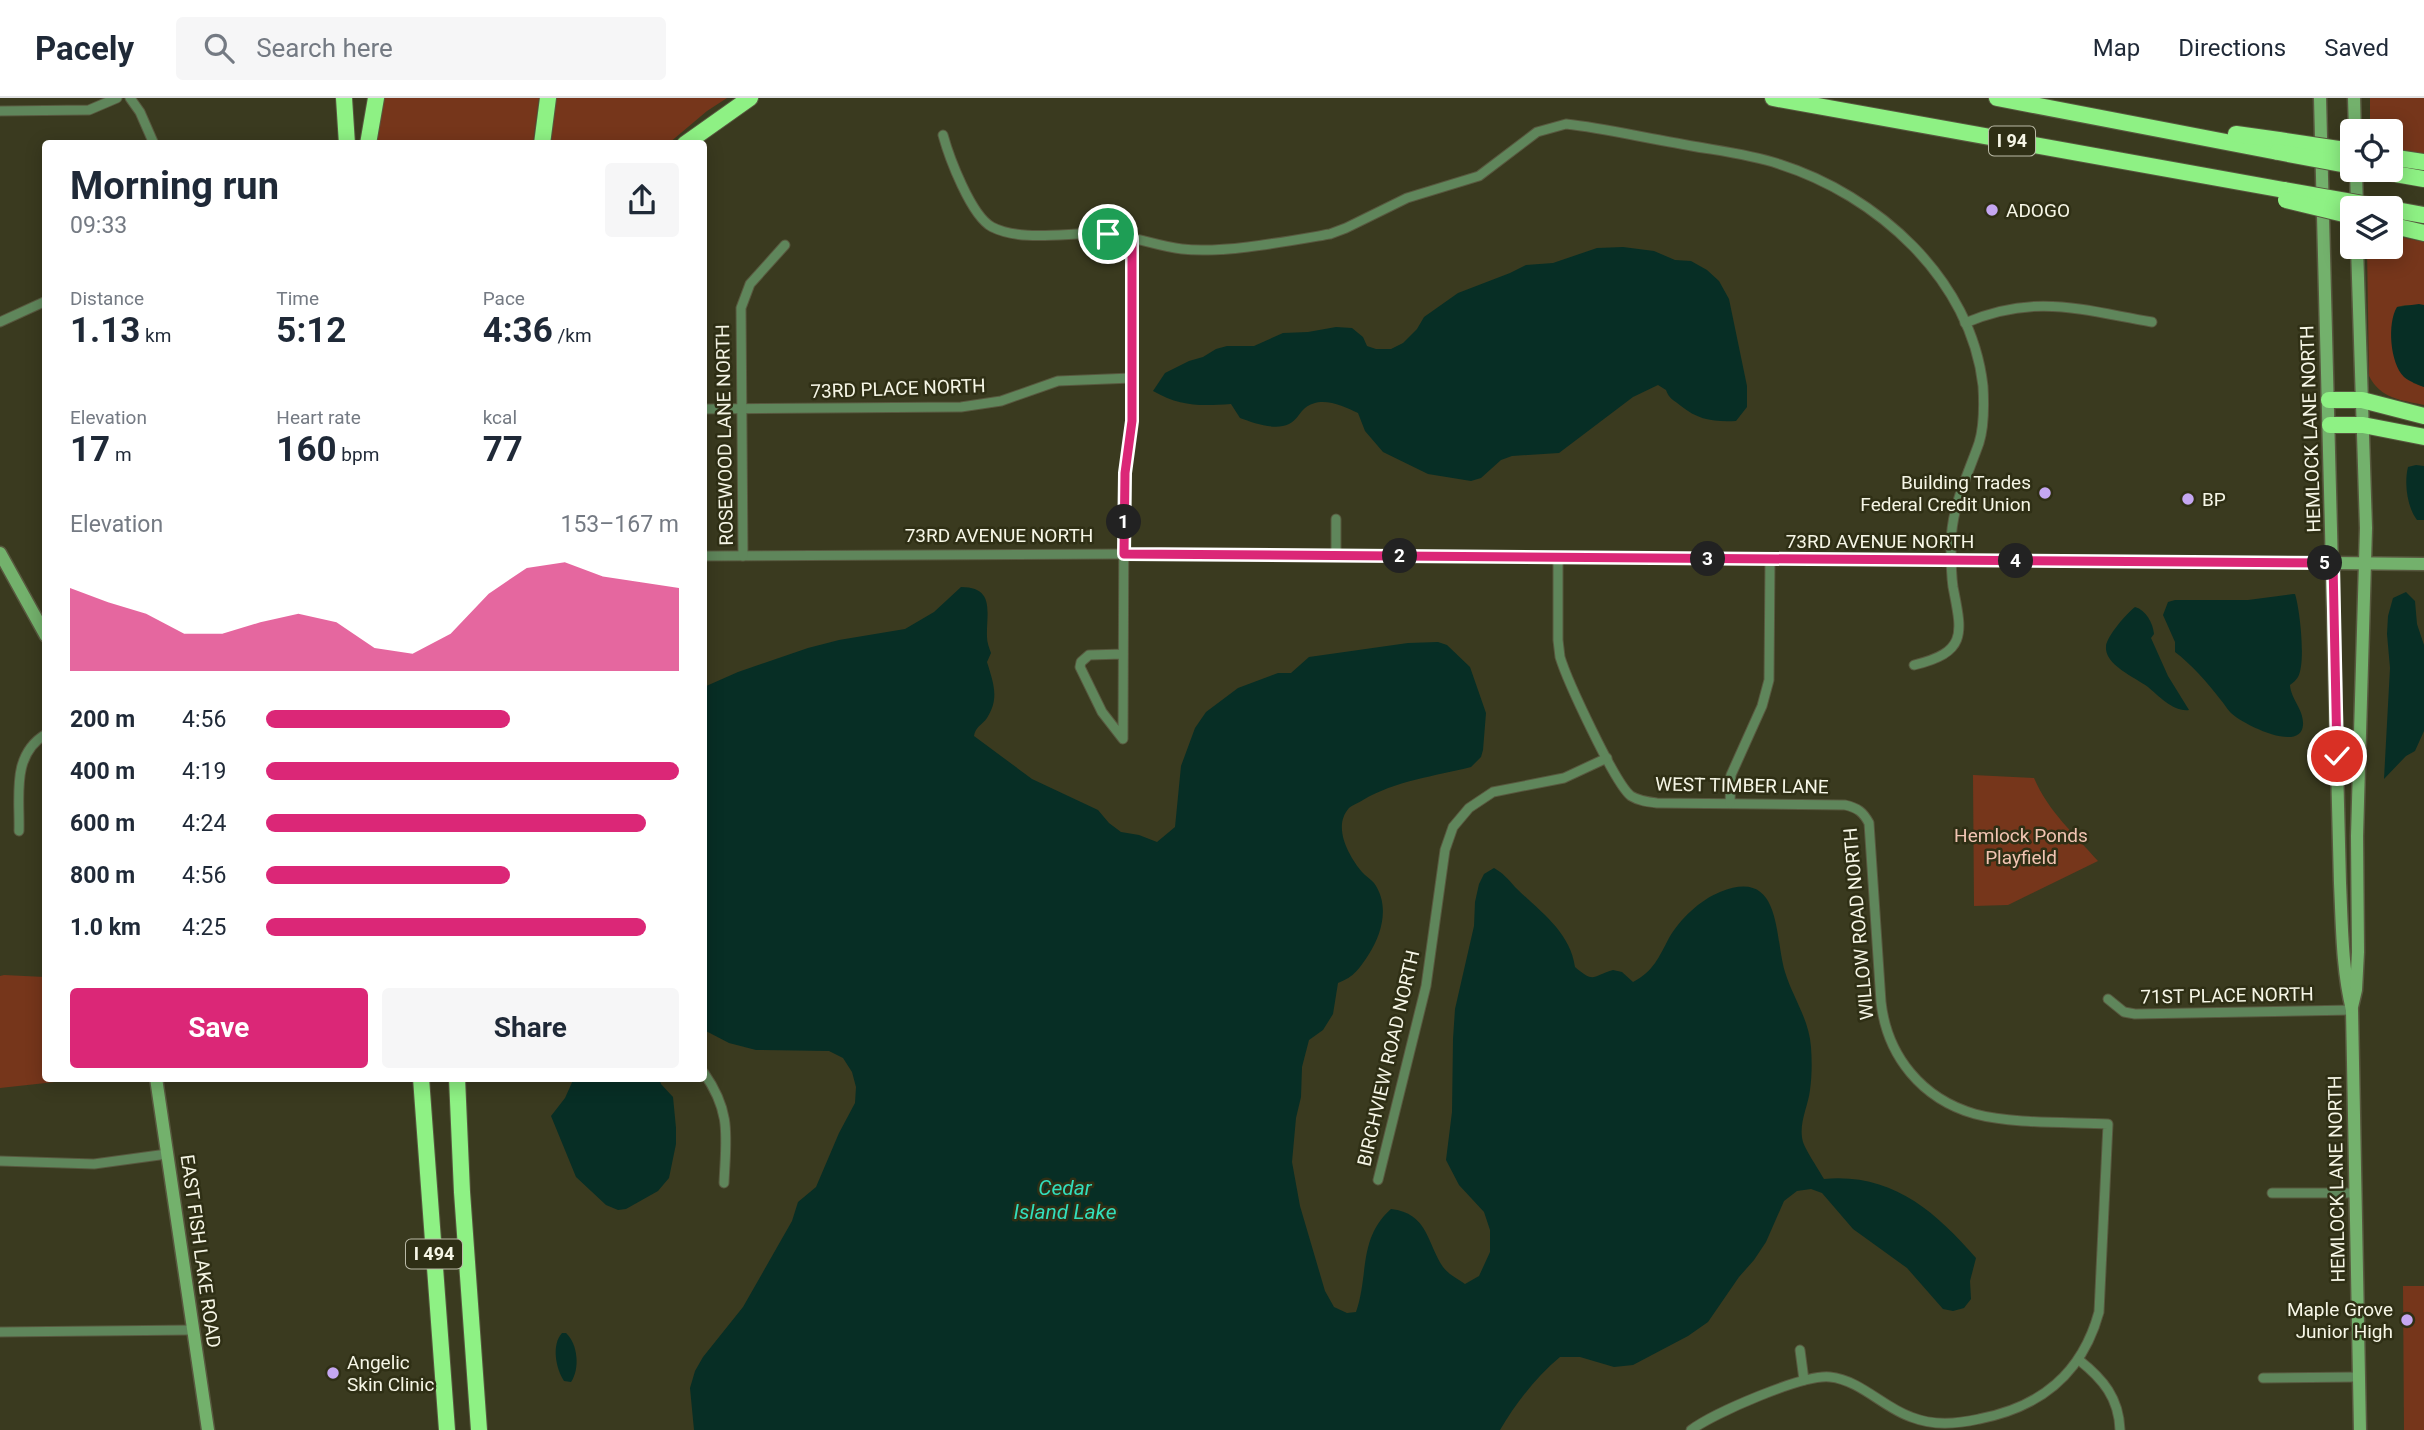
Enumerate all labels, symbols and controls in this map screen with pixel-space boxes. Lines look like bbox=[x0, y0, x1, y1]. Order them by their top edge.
search box bbox=[176, 17, 666, 80]
text: Pacely bbox=[35, 29, 134, 68]
icon: search bbox=[200, 29, 238, 67]
text: Search here bbox=[256, 33, 393, 63]
text: Map bbox=[2093, 34, 2140, 62]
text: Directions bbox=[2178, 34, 2286, 62]
text: Saved bbox=[2324, 34, 2389, 62]
map controls bbox=[2340, 119, 2403, 259]
button: locate bbox=[2340, 119, 2403, 182]
road number: I 94 bbox=[1989, 126, 2035, 156]
button: share bbox=[605, 163, 679, 237]
text: Morning run bbox=[70, 164, 279, 208]
button: layers bbox=[2340, 196, 2403, 259]
place label: ADOGO bbox=[2006, 199, 2070, 222]
marker: ADOGO bbox=[1984, 202, 2000, 218]
pin bbox=[1078, 204, 1138, 264]
text: 09:33 bbox=[70, 212, 127, 239]
icon: arrive bbox=[1089, 215, 1127, 253]
text: Distance bbox=[70, 287, 144, 310]
text: Time bbox=[276, 287, 319, 310]
text: Pace bbox=[483, 287, 525, 310]
text: 1.13 bbox=[70, 310, 140, 351]
text: 5:12 bbox=[276, 310, 346, 351]
text: 4:36 bbox=[483, 310, 553, 351]
text: km bbox=[140, 324, 171, 347]
text: /km bbox=[553, 324, 592, 347]
street label: ROSEWOOD LANE NORTH bbox=[711, 324, 738, 546]
street label: HEMLOCK LANE NORTH bbox=[2295, 325, 2326, 533]
street label: 73RD PLACE NORTH bbox=[810, 374, 986, 403]
text: Elevation bbox=[70, 406, 147, 429]
text: Heart rate bbox=[276, 406, 361, 429]
text: kcal bbox=[483, 406, 517, 429]
text: 17 bbox=[70, 429, 110, 470]
text: 160 bbox=[276, 429, 337, 470]
text: 77 bbox=[483, 429, 523, 470]
text: m bbox=[110, 443, 132, 466]
text: bpm bbox=[337, 443, 379, 466]
place label: Building Trades Federal Credit Union bbox=[1860, 471, 2031, 516]
marker: Building Trades Federal Credit Union bbox=[2037, 485, 2053, 501]
place label: BP bbox=[2202, 488, 2226, 511]
marker: BP bbox=[2180, 491, 2196, 507]
pin: 1 bbox=[1106, 504, 1142, 540]
text: 1 bbox=[1118, 510, 1129, 533]
text: Elevation bbox=[70, 511, 163, 538]
text: 153–167 m bbox=[560, 511, 679, 538]
street label: 73RD AVENUE NORTH bbox=[905, 524, 1093, 547]
street label: 73RD AVENUE NORTH bbox=[1786, 530, 1974, 553]
pin: 2 bbox=[1382, 538, 1418, 574]
pin: 3 bbox=[1690, 542, 1726, 576]
text: 2 bbox=[1394, 544, 1405, 567]
pin: 4 bbox=[1998, 544, 2034, 578]
pin: 5 bbox=[2308, 546, 2342, 580]
text: 3 bbox=[1702, 547, 1713, 570]
text: 4 bbox=[2010, 549, 2021, 572]
text: 5 bbox=[2319, 551, 2330, 574]
text: 200 m bbox=[70, 706, 135, 733]
text: 4:56 bbox=[182, 706, 226, 733]
pin bbox=[2307, 726, 2367, 786]
icon: check bbox=[2318, 737, 2356, 775]
text: 400 m bbox=[70, 758, 135, 785]
text: 4:19 bbox=[182, 758, 226, 785]
street label: WEST TIMBER LANE bbox=[1655, 772, 1829, 799]
text: 600 m bbox=[70, 810, 135, 837]
text: 4:24 bbox=[182, 810, 226, 837]
park label: Hemlock Ponds Playfield bbox=[1954, 824, 2088, 869]
street label: WILLOW ROAD NORTH bbox=[1839, 827, 1878, 1021]
text: 800 m bbox=[70, 862, 135, 889]
text: 4:56 bbox=[182, 862, 226, 889]
text: 1.0 km bbox=[70, 914, 141, 941]
text: 4:25 bbox=[182, 914, 226, 941]
street label: BIRCHVIEW ROAD NORTH bbox=[1352, 948, 1425, 1168]
street label: 71ST PLACE NORTH bbox=[2140, 982, 2314, 1009]
button: Save bbox=[70, 988, 368, 1068]
button: Share bbox=[382, 988, 679, 1068]
street label: HEMLOCK LANE NORTH bbox=[2323, 1075, 2350, 1283]
street label: EAST FISH LAKE ROAD bbox=[176, 1153, 225, 1349]
water label: Cedar Island Lake bbox=[1014, 1176, 1117, 1224]
road number: I 494 bbox=[406, 1240, 462, 1268]
place label: Maple Grove Junior High bbox=[2287, 1298, 2393, 1343]
marker: Maple Grove Junior High bbox=[2399, 1312, 2415, 1328]
place label: Angelic Skin Clinic bbox=[347, 1351, 434, 1396]
marker: Angelic Skin Clinic bbox=[325, 1365, 341, 1381]

